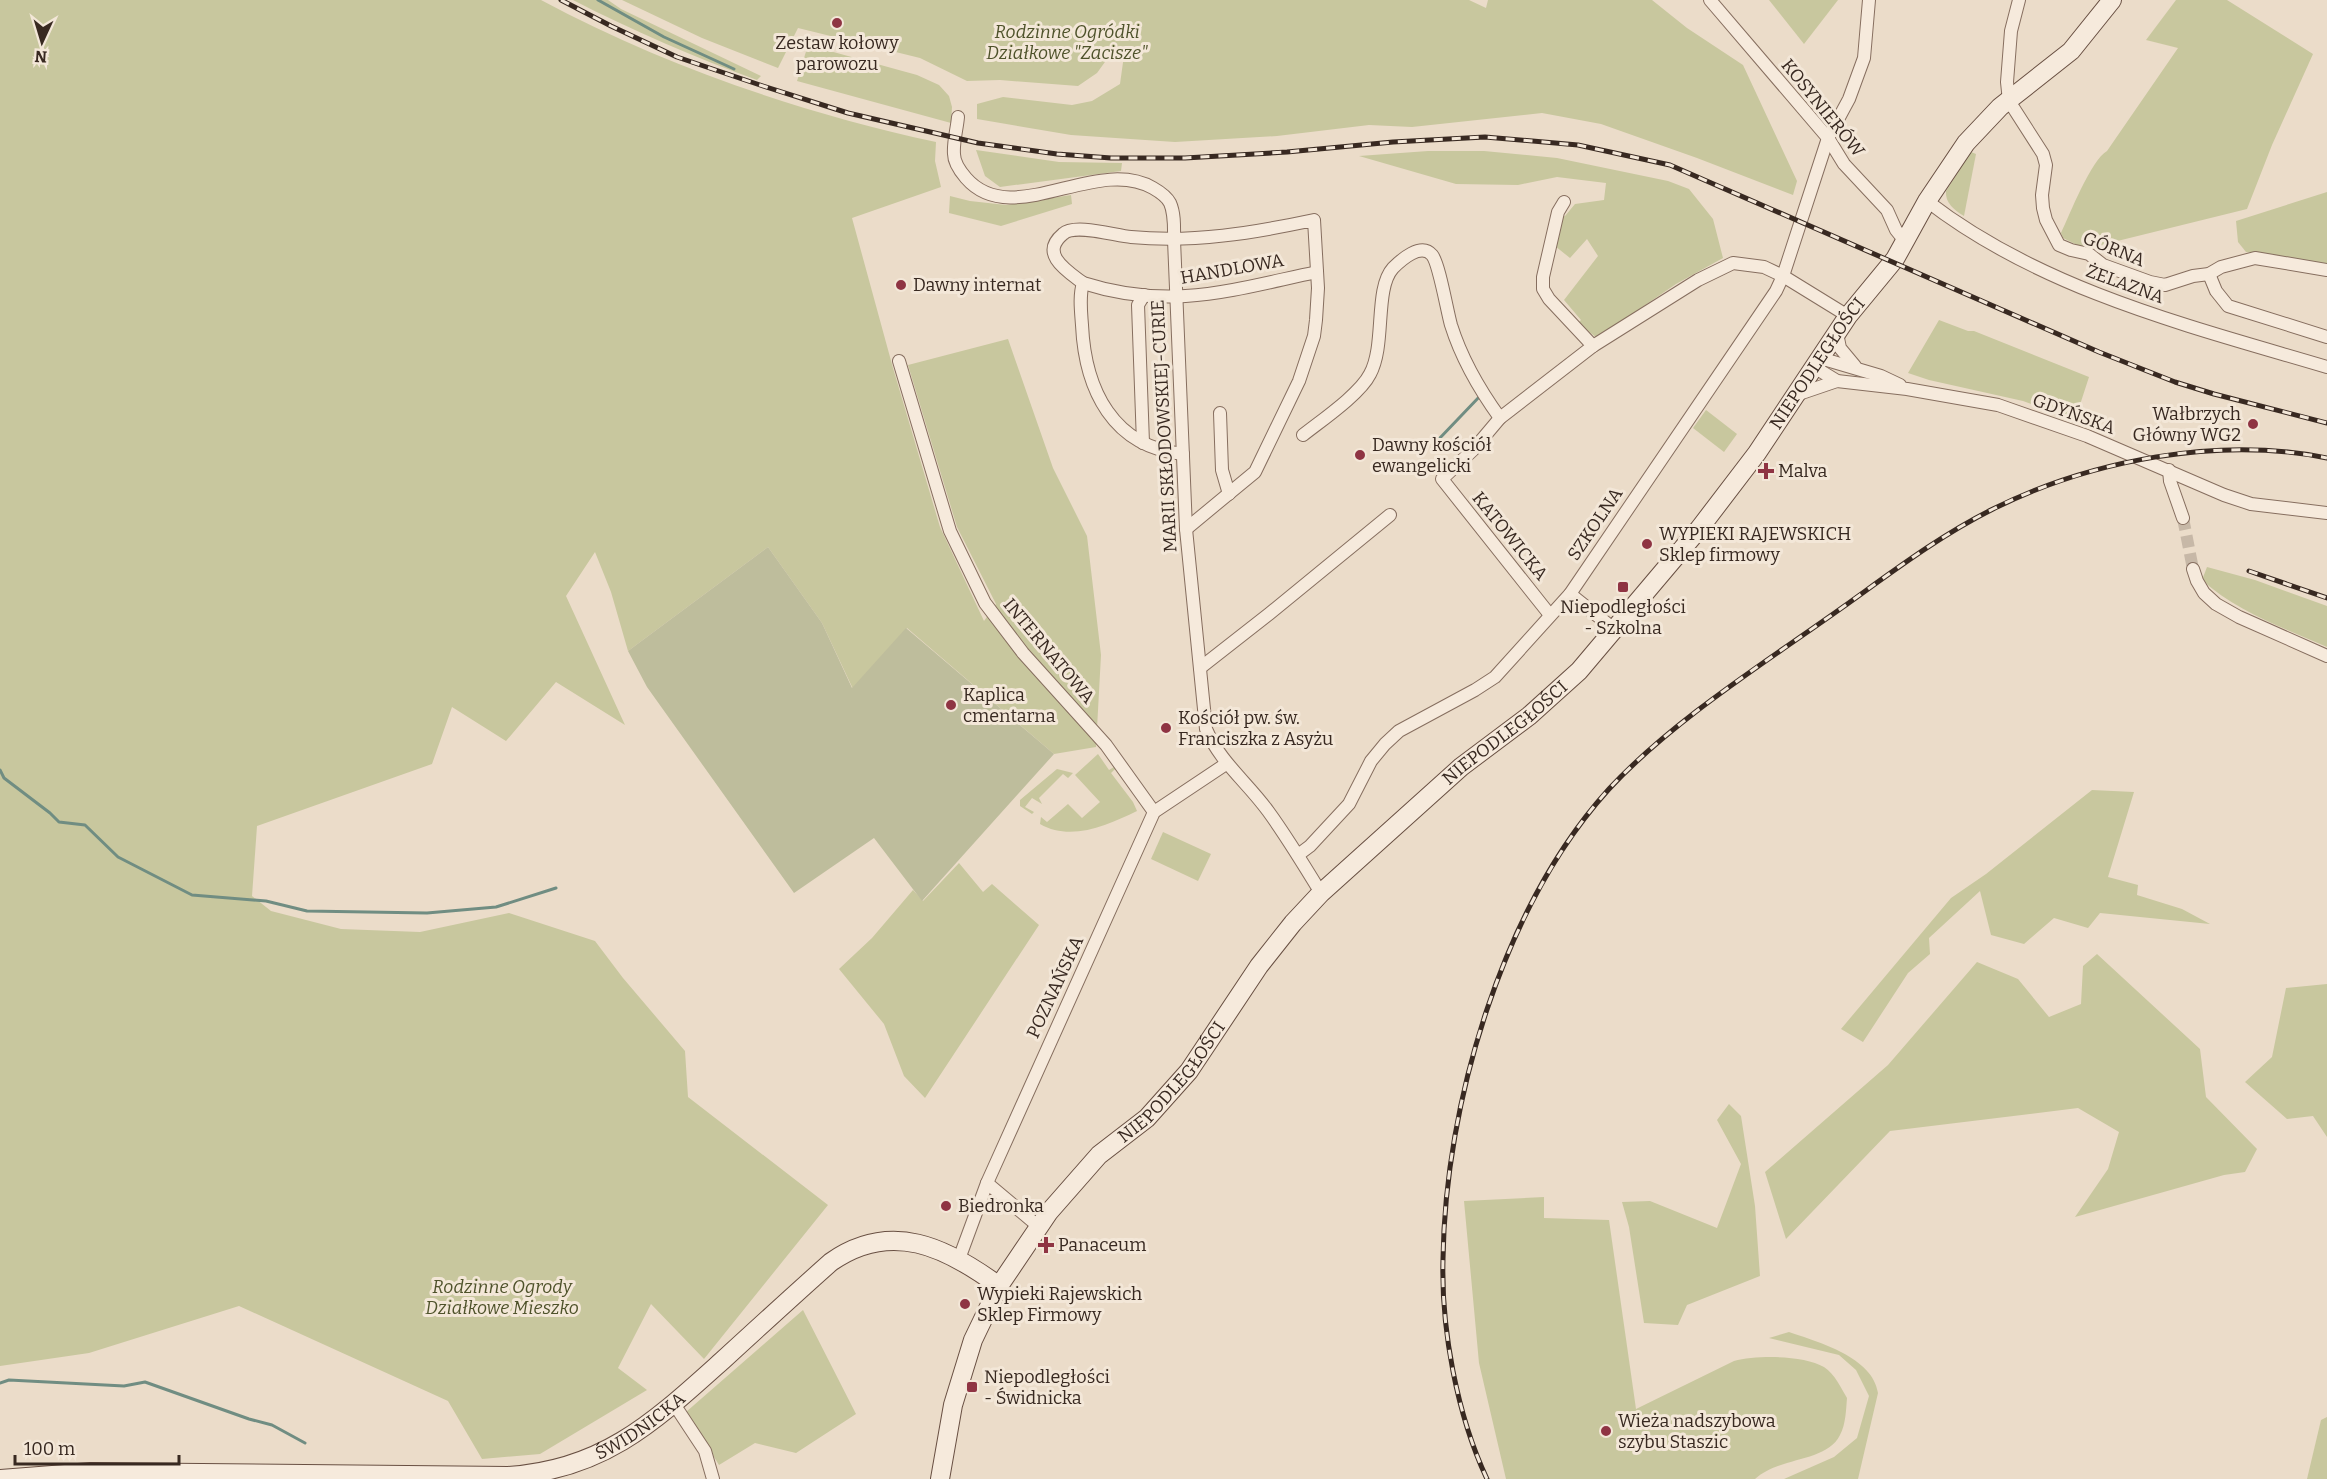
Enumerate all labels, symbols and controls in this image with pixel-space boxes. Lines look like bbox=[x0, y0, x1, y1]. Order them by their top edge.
north arrow bbox=[12, 12, 72, 72]
marker: Zestaw kołowy parowozu bbox=[830, 16, 844, 30]
park label: Rodzinne Ogródki Działkowe "Zacisze" bbox=[986, 21, 1148, 64]
place label: Zestaw kołowy parowozu bbox=[775, 32, 899, 75]
text: N bbox=[34, 47, 48, 66]
street label: KOSYNIERÓW bbox=[1777, 54, 1870, 162]
street label: GÓRNA bbox=[2080, 227, 2148, 271]
street label: HANDLOWA bbox=[1179, 249, 1286, 289]
street label: ŻELAZNA bbox=[2083, 260, 2167, 308]
place label: Dawny internat bbox=[913, 274, 1042, 296]
marker: Dawny internat bbox=[894, 278, 908, 292]
street label: NIEPODLEGŁOŚCI bbox=[1765, 293, 1870, 433]
street label: MARII SKŁODOWSKIEJ-CURIE bbox=[1146, 299, 1182, 553]
street label: GDYŃSKA bbox=[2030, 388, 2119, 439]
place label: Wałbrzych Główny WG2 bbox=[2133, 403, 2241, 446]
marker: Wałbrzych Główny WG2 bbox=[2246, 417, 2260, 431]
place label: Dawny kościół ewangelicki bbox=[1372, 434, 1492, 477]
marker: Dawny kościół ewangelicki bbox=[1353, 448, 1367, 462]
place label: Malva bbox=[1778, 460, 1828, 482]
marker: Malva bbox=[1759, 464, 1773, 478]
street label: SZKOLNA bbox=[1563, 483, 1627, 565]
street label: KATOWICKA bbox=[1468, 487, 1553, 585]
place label: WYPIEKI RAJEWSKICH Sklep firmowy bbox=[1659, 523, 1851, 566]
marker: WYPIEKI RAJEWSKICH Sklep firmowy bbox=[1640, 537, 1654, 551]
marker: Niepodległości - Szkolna bbox=[1616, 580, 1630, 594]
street label: INTERNATOWA bbox=[999, 594, 1100, 708]
place label: Niepodległości - Szkolna bbox=[1560, 596, 1686, 639]
street label: NIEPODLEGŁOŚCI bbox=[1438, 676, 1572, 790]
place label: Kaplica cmentarna bbox=[963, 684, 1056, 727]
marker: Kaplica cmentarna bbox=[944, 698, 958, 712]
place label: Kościół pw. św. Franciszka z Asyżu bbox=[1178, 707, 1333, 750]
marker: Kościół pw. św. Franciszka z Asyżu bbox=[1159, 721, 1173, 735]
street label: POZNAŃSKA bbox=[1021, 932, 1088, 1041]
street label: NIEPODLEGŁOŚCI bbox=[1113, 1017, 1230, 1147]
place label: Biedronka bbox=[958, 1195, 1044, 1217]
marker: Biedronka bbox=[939, 1199, 953, 1213]
place label: Panaceum bbox=[1058, 1234, 1146, 1256]
marker: Panaceum bbox=[1039, 1238, 1053, 1252]
park label: Rodzinne Ogrody Działkowe Mieszko bbox=[425, 1276, 579, 1319]
place label: Wypieki Rajewskich Sklep Firmowy bbox=[977, 1283, 1142, 1326]
marker: Wypieki Rajewskich Sklep Firmowy bbox=[958, 1297, 972, 1311]
place label: Niepodległości - Świdnicka bbox=[984, 1366, 1110, 1409]
marker: Niepodległości - Świdnicka bbox=[965, 1380, 979, 1394]
street label: ŚWIDNICKA bbox=[592, 1387, 690, 1465]
place label: Wieża nadszybowa szybu Staszic bbox=[1618, 1410, 1776, 1453]
marker: Wieża nadszybowa szybu Staszic bbox=[1599, 1424, 1613, 1438]
scale bar bbox=[15, 1428, 178, 1466]
text: 100 m bbox=[24, 1438, 75, 1460]

